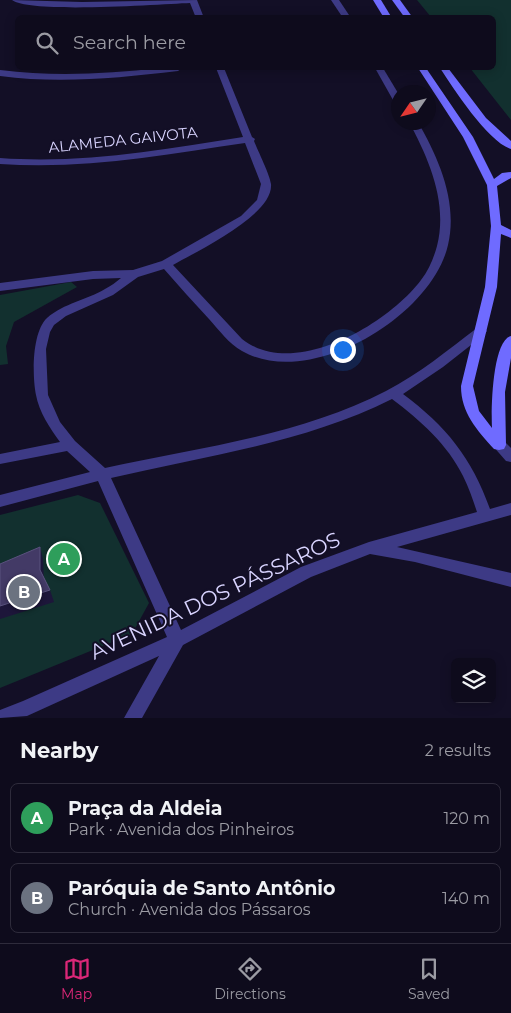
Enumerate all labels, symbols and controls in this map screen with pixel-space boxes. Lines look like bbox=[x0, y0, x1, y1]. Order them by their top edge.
search box bbox=[15, 15, 496, 70]
icon: search bbox=[33, 29, 61, 57]
text: Search here bbox=[73, 31, 186, 54]
north arrow bbox=[391, 85, 436, 130]
street label: ALAMEDA GAIVOTA bbox=[48, 122, 199, 157]
your location bbox=[330, 337, 356, 363]
street label: AVENIDA DOS PÁSSAROS bbox=[86, 527, 344, 665]
pin: A bbox=[48, 540, 80, 578]
pin: B bbox=[8, 573, 40, 611]
map controls bbox=[451, 658, 496, 703]
button: layers bbox=[451, 658, 496, 703]
text: Nearby bbox=[20, 738, 99, 763]
text: 2 results bbox=[425, 741, 491, 760]
text: Praça da Aldeia bbox=[68, 797, 222, 820]
text: A bbox=[31, 809, 43, 828]
text: 120 m bbox=[443, 809, 490, 828]
text: Park · Avenida dos Pinheiros bbox=[68, 820, 294, 839]
text: Paróquia de Santo Antônio bbox=[68, 877, 335, 900]
text: B bbox=[31, 889, 43, 908]
text: 140 m bbox=[442, 889, 490, 908]
text: Church · Avenida dos Pássaros bbox=[68, 900, 311, 919]
tab: Map bbox=[61, 955, 92, 1003]
tab: Directions bbox=[214, 955, 286, 1003]
tab: Saved bbox=[408, 955, 450, 1003]

